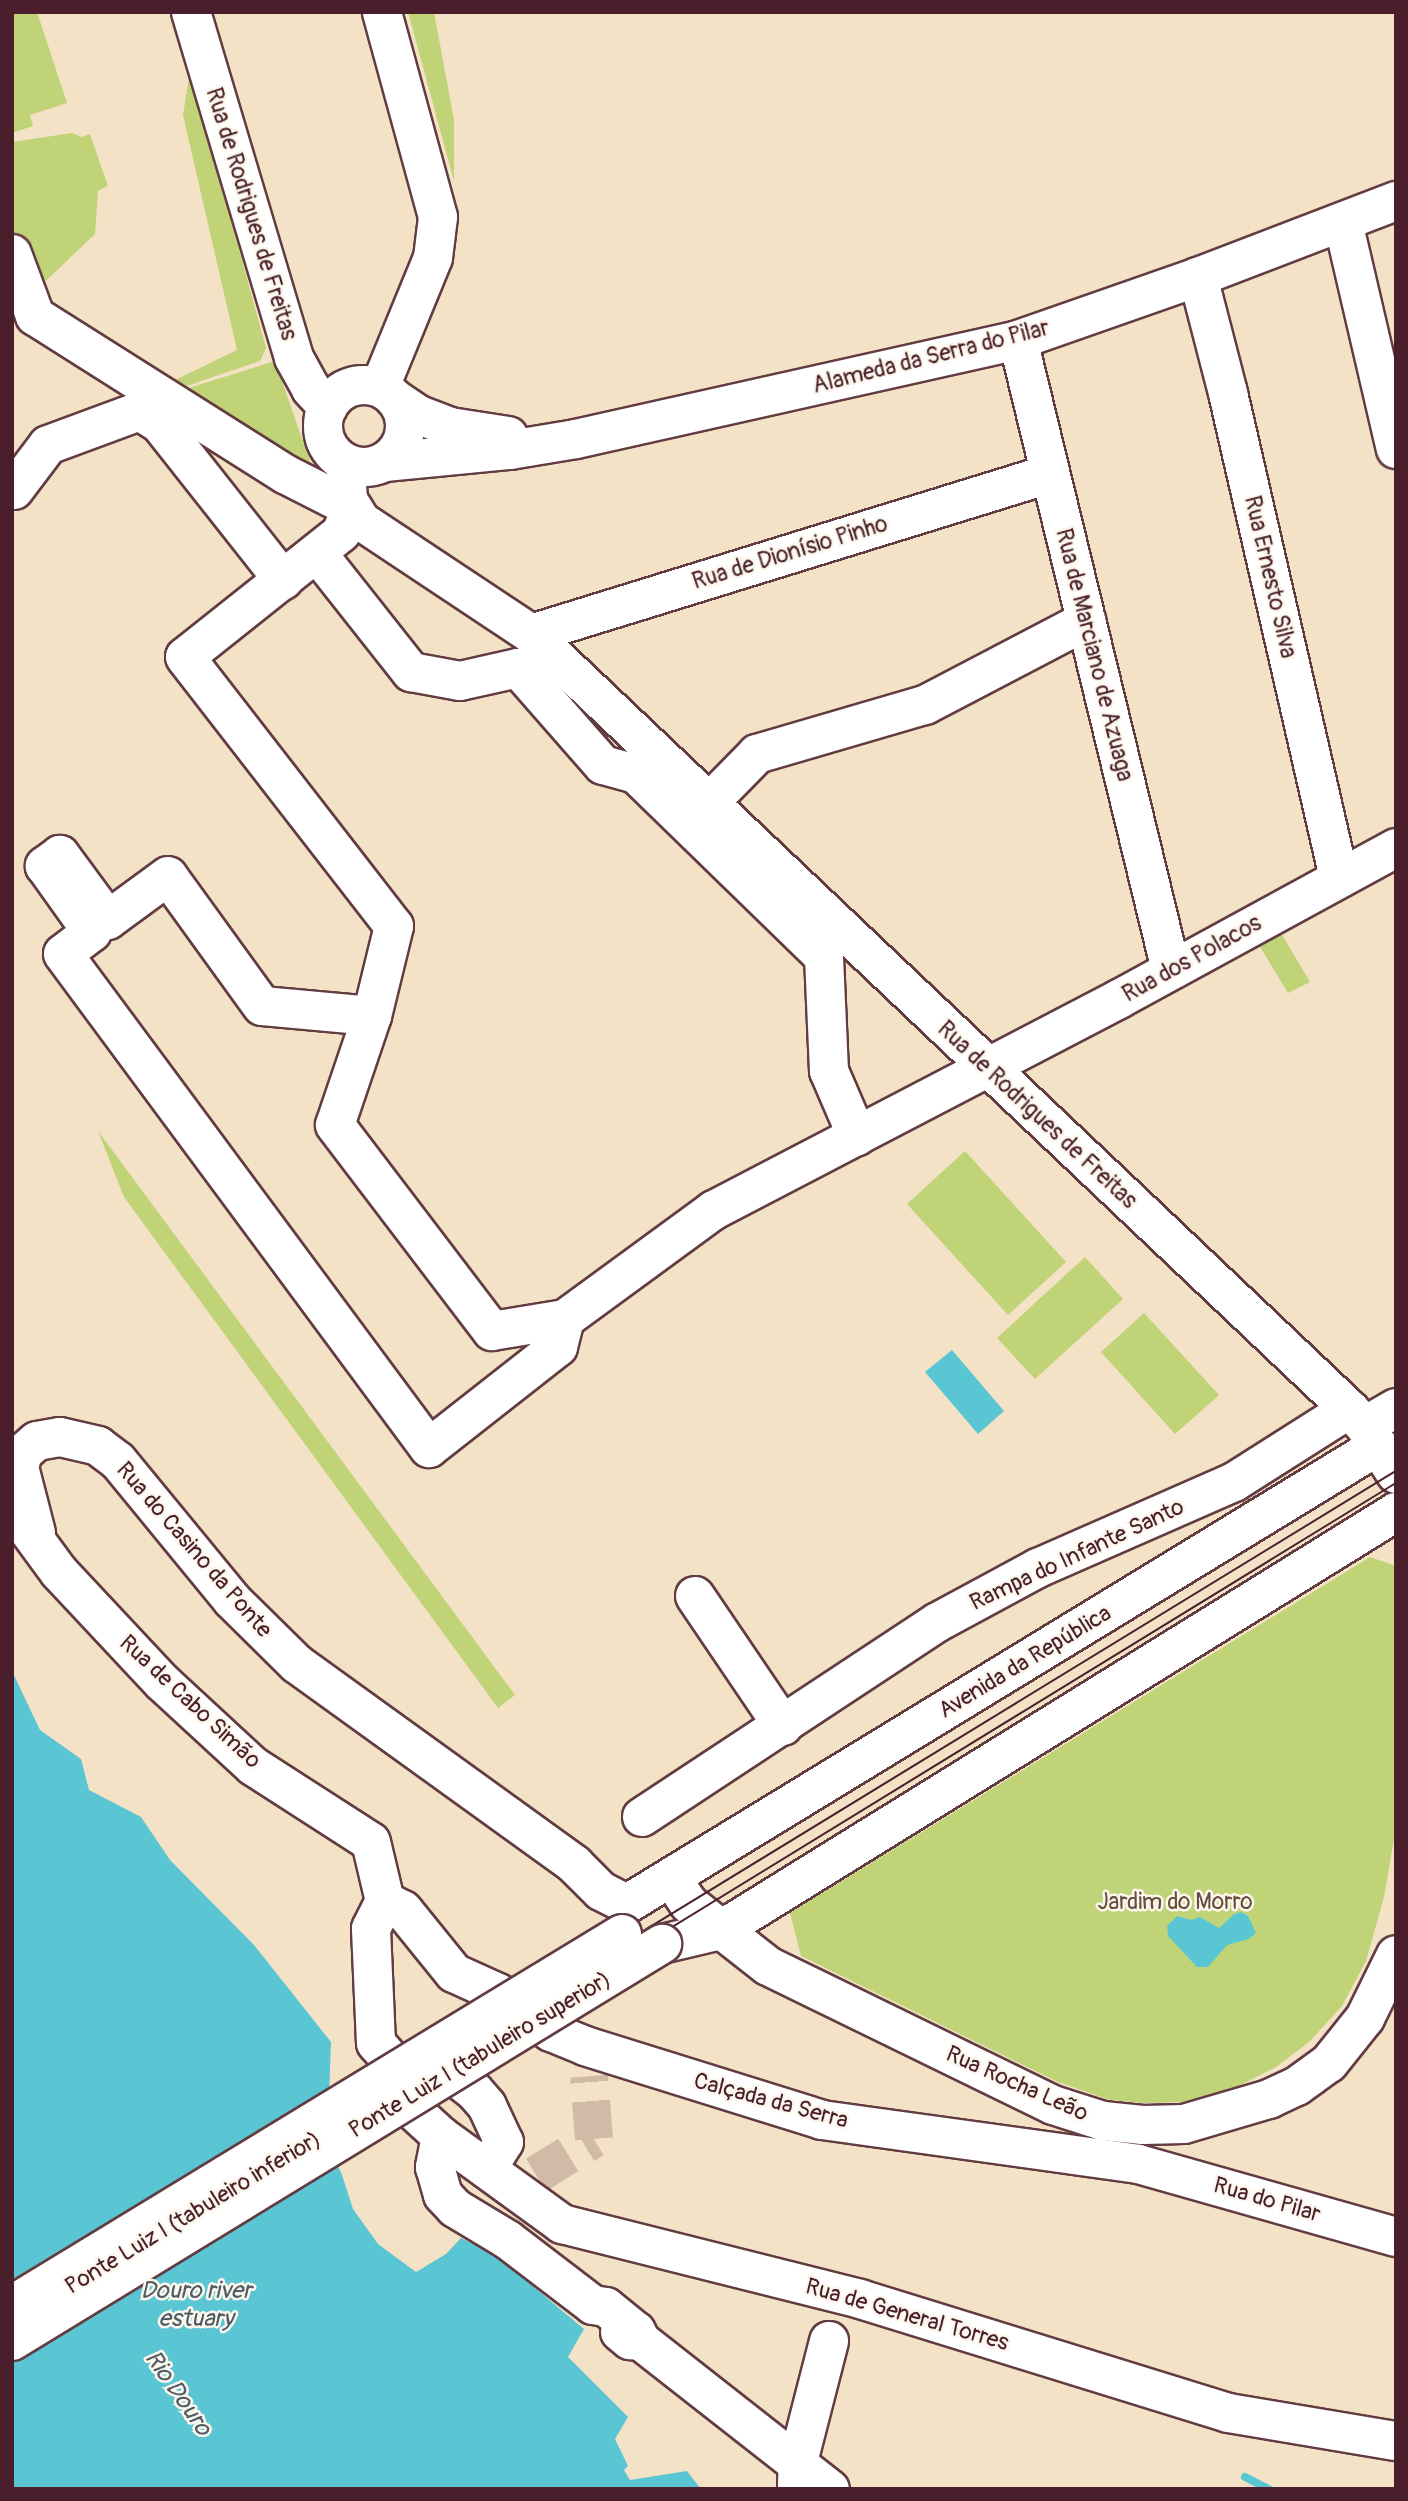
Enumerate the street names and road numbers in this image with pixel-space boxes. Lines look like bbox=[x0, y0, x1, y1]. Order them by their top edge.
street label: Rua de Rodrigues de Freitas bbox=[199, 84, 303, 344]
street label: Alameda da Serra do Pilar bbox=[810, 314, 1052, 400]
street label: Rua Ernesto Silva bbox=[1238, 493, 1302, 661]
street label: Rua de Dionísio Pinho bbox=[689, 510, 891, 596]
street label: Rua de Marciano de Azuaga bbox=[1049, 526, 1139, 784]
street label: Rua dos Polacos bbox=[1118, 909, 1266, 1009]
street label: Rua de Rodrigues de Freitas bbox=[932, 1015, 1142, 1215]
street label: Rua do Casino da Ponte bbox=[110, 1457, 278, 1643]
street label: Rampa do Infante Santo bbox=[965, 1493, 1189, 1617]
street label: Avenida da República bbox=[934, 1600, 1116, 1724]
street label: Rua de Cabo Simão bbox=[113, 1629, 267, 1775]
street label: Ponte Luiz I (tabuleiro superior) bbox=[344, 1966, 616, 2144]
street label: Rua Rocha Leão bbox=[942, 2040, 1092, 2128]
street label: Calçada da Serra bbox=[691, 2067, 851, 2135]
street label: Ponte Luiz I (tabuleiro inferior) bbox=[60, 2126, 326, 2300]
street label: Rua do Pilar bbox=[1210, 2172, 1324, 2228]
street label: Rua de General Torres bbox=[802, 2273, 1012, 2357]

